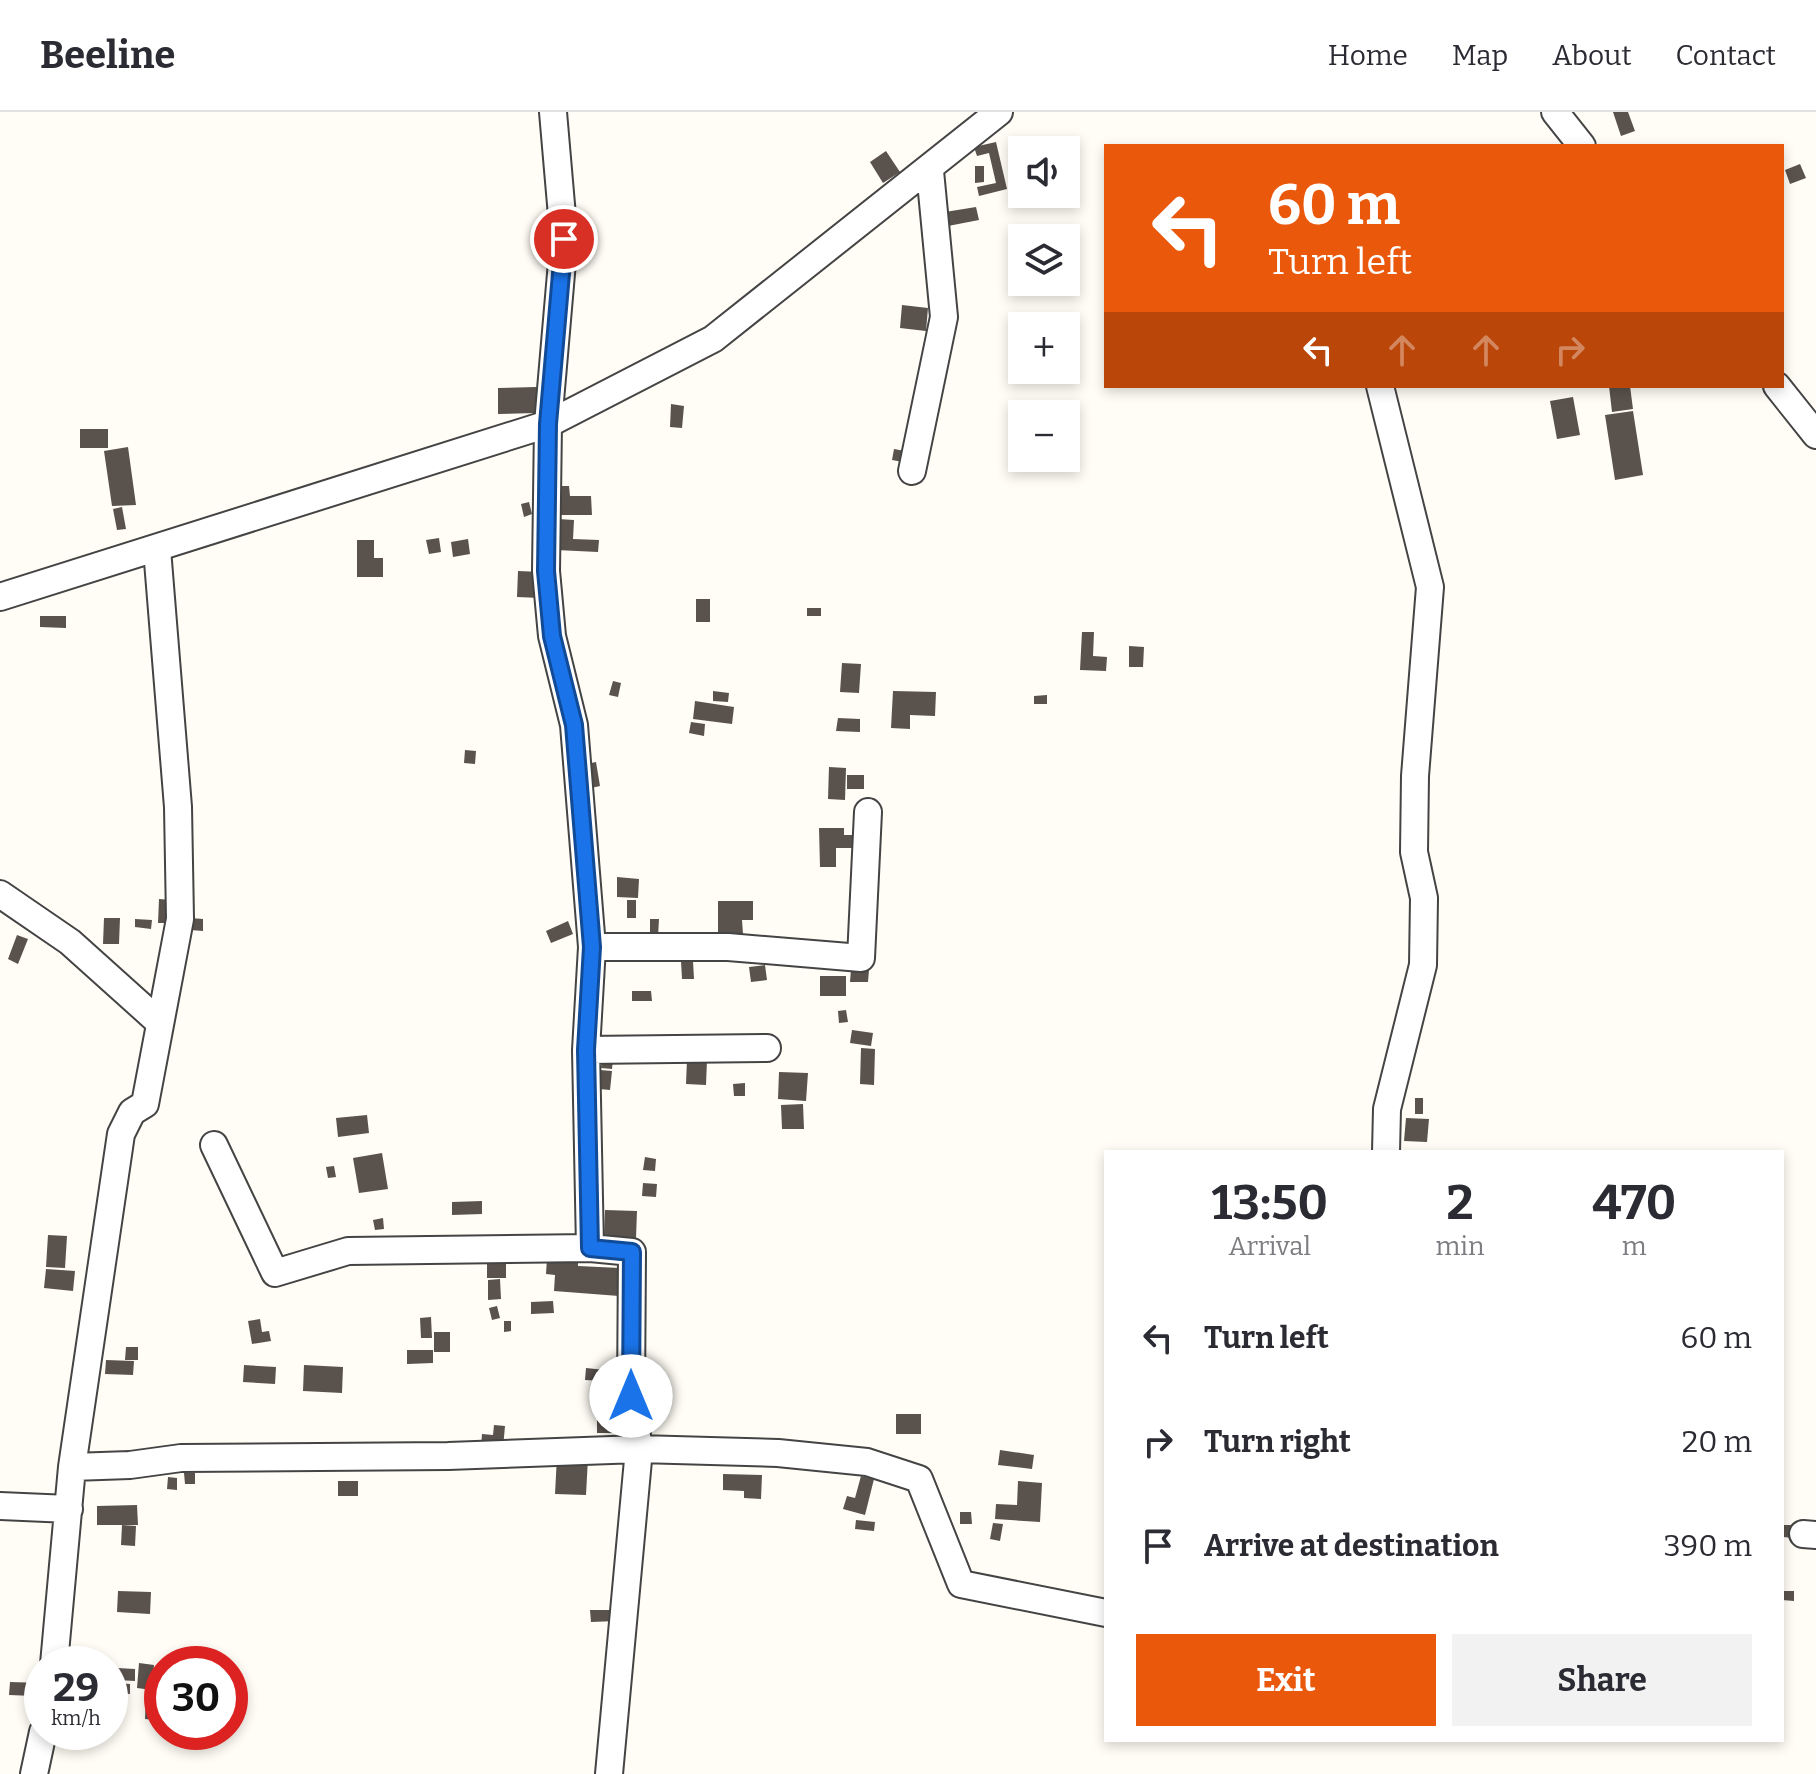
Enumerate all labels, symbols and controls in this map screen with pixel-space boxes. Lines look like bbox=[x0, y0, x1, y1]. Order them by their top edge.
text: Beeline bbox=[40, 32, 175, 78]
text: Home bbox=[1328, 39, 1408, 72]
text: Map bbox=[1452, 39, 1508, 72]
text: About bbox=[1552, 39, 1632, 72]
text: Contact bbox=[1676, 39, 1776, 72]
map controls bbox=[1008, 136, 1080, 472]
button: sound bbox=[1008, 136, 1080, 208]
text: 60 m bbox=[1268, 172, 1400, 239]
icon: left bbox=[1136, 176, 1240, 280]
pin bbox=[530, 205, 598, 273]
icon: arrive bbox=[542, 217, 586, 261]
button: layers bbox=[1008, 224, 1080, 296]
text: Turn left bbox=[1268, 240, 1412, 284]
button: + bbox=[1008, 312, 1080, 384]
icon: left bbox=[1296, 328, 1340, 372]
icon: ahead bbox=[1380, 328, 1424, 372]
icon: ahead bbox=[1464, 328, 1508, 372]
icon: right bbox=[1548, 328, 1592, 372]
button: − bbox=[1008, 400, 1080, 472]
text: 13:50 bbox=[1212, 1174, 1328, 1232]
text: 2 bbox=[1447, 1174, 1474, 1232]
text: 470 bbox=[1592, 1174, 1676, 1232]
text: Arrival bbox=[1229, 1231, 1311, 1262]
text: min bbox=[1436, 1231, 1485, 1262]
text: m bbox=[1622, 1231, 1647, 1262]
icon: left bbox=[1136, 1316, 1180, 1360]
text: Turn left bbox=[1204, 1320, 1329, 1356]
text: 60 m bbox=[1681, 1320, 1752, 1356]
position arrow bbox=[589, 1354, 673, 1438]
icon: right bbox=[1136, 1420, 1180, 1464]
text: Turn right bbox=[1204, 1424, 1351, 1460]
text: 20 m bbox=[1682, 1424, 1752, 1460]
icon: arrive bbox=[1136, 1524, 1180, 1568]
text: Arrive at destination bbox=[1204, 1528, 1499, 1564]
text: 390 m bbox=[1663, 1528, 1752, 1564]
button: Exit bbox=[1136, 1634, 1436, 1726]
button: Share bbox=[1452, 1634, 1752, 1726]
speed limit sign: 30 bbox=[144, 1646, 248, 1750]
text: 29 bbox=[53, 1664, 99, 1712]
text: km/h bbox=[51, 1706, 101, 1730]

